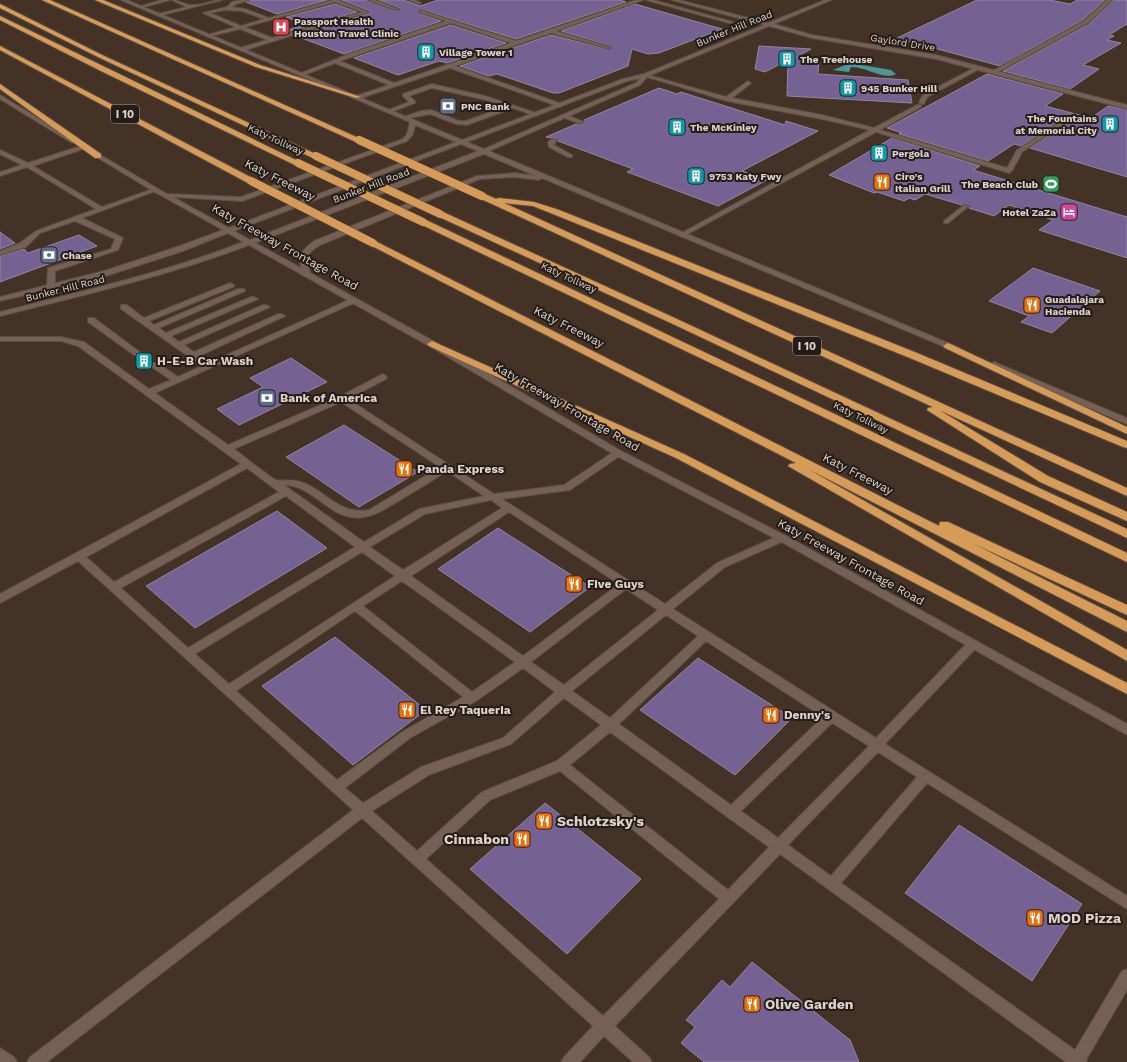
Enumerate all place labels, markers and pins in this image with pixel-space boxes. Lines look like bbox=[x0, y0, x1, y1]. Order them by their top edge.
place label: Passport Health Houston Travel Clinic bbox=[294, 16, 399, 39]
hospital icon: Passport Health Houston Travel Clinic bbox=[271, 17, 291, 37]
building icon: Village Tower 1 bbox=[416, 42, 436, 62]
place label: Village Tower 1 bbox=[439, 47, 513, 58]
building icon: The Treehouse bbox=[777, 49, 797, 69]
place label: The Treehouse bbox=[800, 54, 873, 65]
building icon: 945 Bunker Hill bbox=[838, 78, 858, 98]
place label: 945 Bunker Hill bbox=[861, 83, 938, 94]
bank icon: PNC Bank bbox=[438, 96, 458, 116]
place label: PNC Bank bbox=[461, 101, 511, 112]
place label: The Fountains at Memorial City bbox=[1015, 113, 1098, 136]
building icon: The Fountains at Memorial City bbox=[1100, 114, 1120, 134]
building icon: The McKinley bbox=[667, 117, 687, 137]
place label: The McKinley bbox=[690, 122, 757, 133]
building icon: Pergola bbox=[869, 143, 889, 163]
place label: Pergola bbox=[892, 148, 929, 159]
building icon: 9753 Katy Fwy bbox=[686, 166, 706, 186]
place label: 9753 Katy Fwy bbox=[709, 171, 782, 182]
place label: Ciro's Italian Grill bbox=[895, 171, 951, 194]
restaurant icon: Ciro's Italian Grill bbox=[872, 172, 892, 192]
sports icon: The Beach Club bbox=[1041, 174, 1061, 194]
place label: The Beach Club bbox=[961, 179, 1038, 190]
hotel icon: Hotel ZaZa bbox=[1059, 202, 1079, 222]
place label: Hotel ZaZa bbox=[1002, 207, 1056, 218]
bank icon: Chase bbox=[39, 245, 59, 265]
place label: Chase bbox=[62, 250, 92, 261]
place label: Guadalajara Hacienda bbox=[1045, 294, 1104, 317]
restaurant icon: Guadalajara Hacienda bbox=[1022, 295, 1042, 315]
building icon: H-E-B Car Wash bbox=[134, 351, 154, 371]
place label: H-E-B Car Wash bbox=[157, 354, 253, 368]
bank icon: Bank of America bbox=[257, 388, 277, 408]
place label: Bank of America bbox=[280, 391, 377, 405]
restaurant icon: Panda Express bbox=[394, 459, 414, 479]
place label: Panda Express bbox=[417, 462, 505, 476]
restaurant icon: Five Guys bbox=[564, 574, 584, 594]
place label: Five Guys bbox=[587, 577, 645, 591]
restaurant icon: El Rey Taqueria bbox=[397, 700, 417, 720]
place label: El Rey Taqueria bbox=[420, 703, 511, 717]
restaurant icon: Denny's bbox=[761, 705, 781, 725]
place label: Denny's bbox=[784, 708, 831, 722]
restaurant icon: Schlotzsky's bbox=[534, 811, 554, 831]
place label: Schlotzsky's bbox=[557, 813, 644, 829]
restaurant icon: Cinnabon bbox=[512, 829, 532, 849]
place label: Cinnabon bbox=[444, 831, 509, 847]
restaurant icon: MOD Pizza bbox=[1025, 908, 1045, 928]
place label: MOD Pizza bbox=[1048, 910, 1122, 926]
restaurant icon: Olive Garden bbox=[742, 994, 762, 1014]
place label: Olive Garden bbox=[765, 996, 854, 1012]

